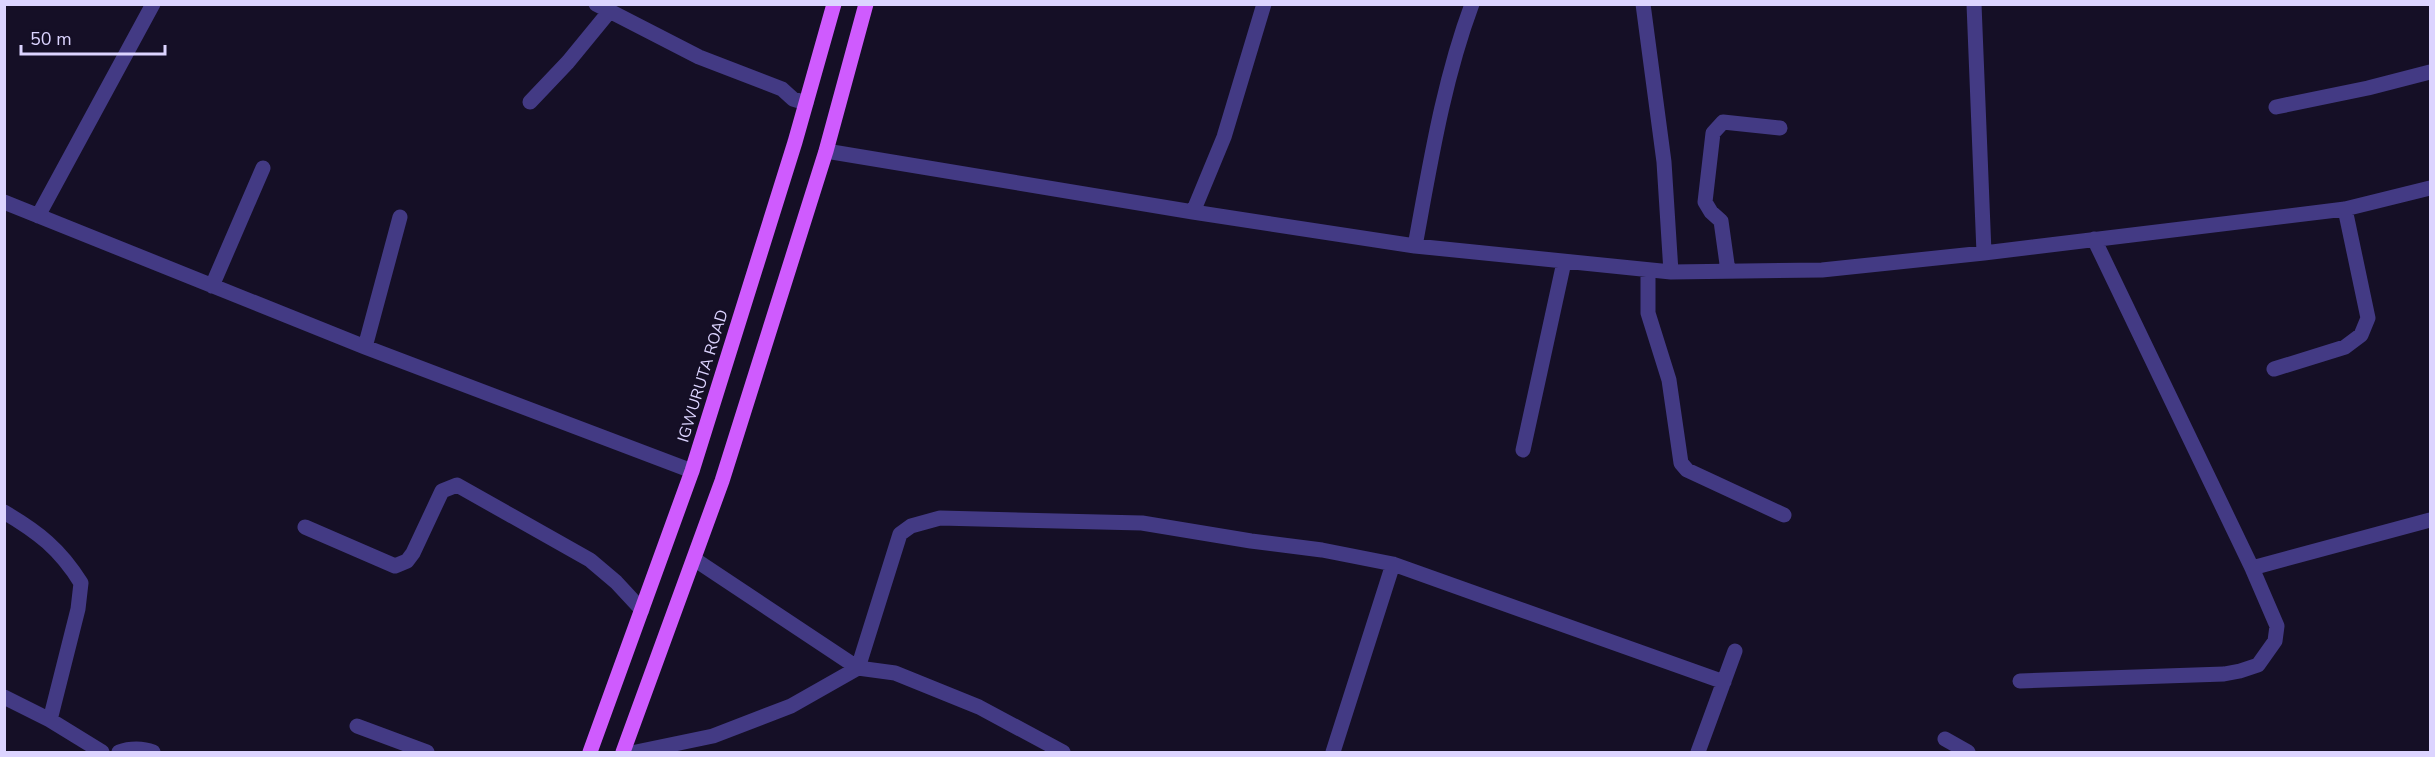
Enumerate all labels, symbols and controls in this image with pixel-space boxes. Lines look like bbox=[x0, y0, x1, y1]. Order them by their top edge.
scale bar bbox=[21, 18, 165, 56]
text: 50 m bbox=[30, 27, 72, 51]
street label: IGWURUTA ROAD bbox=[672, 307, 734, 445]

